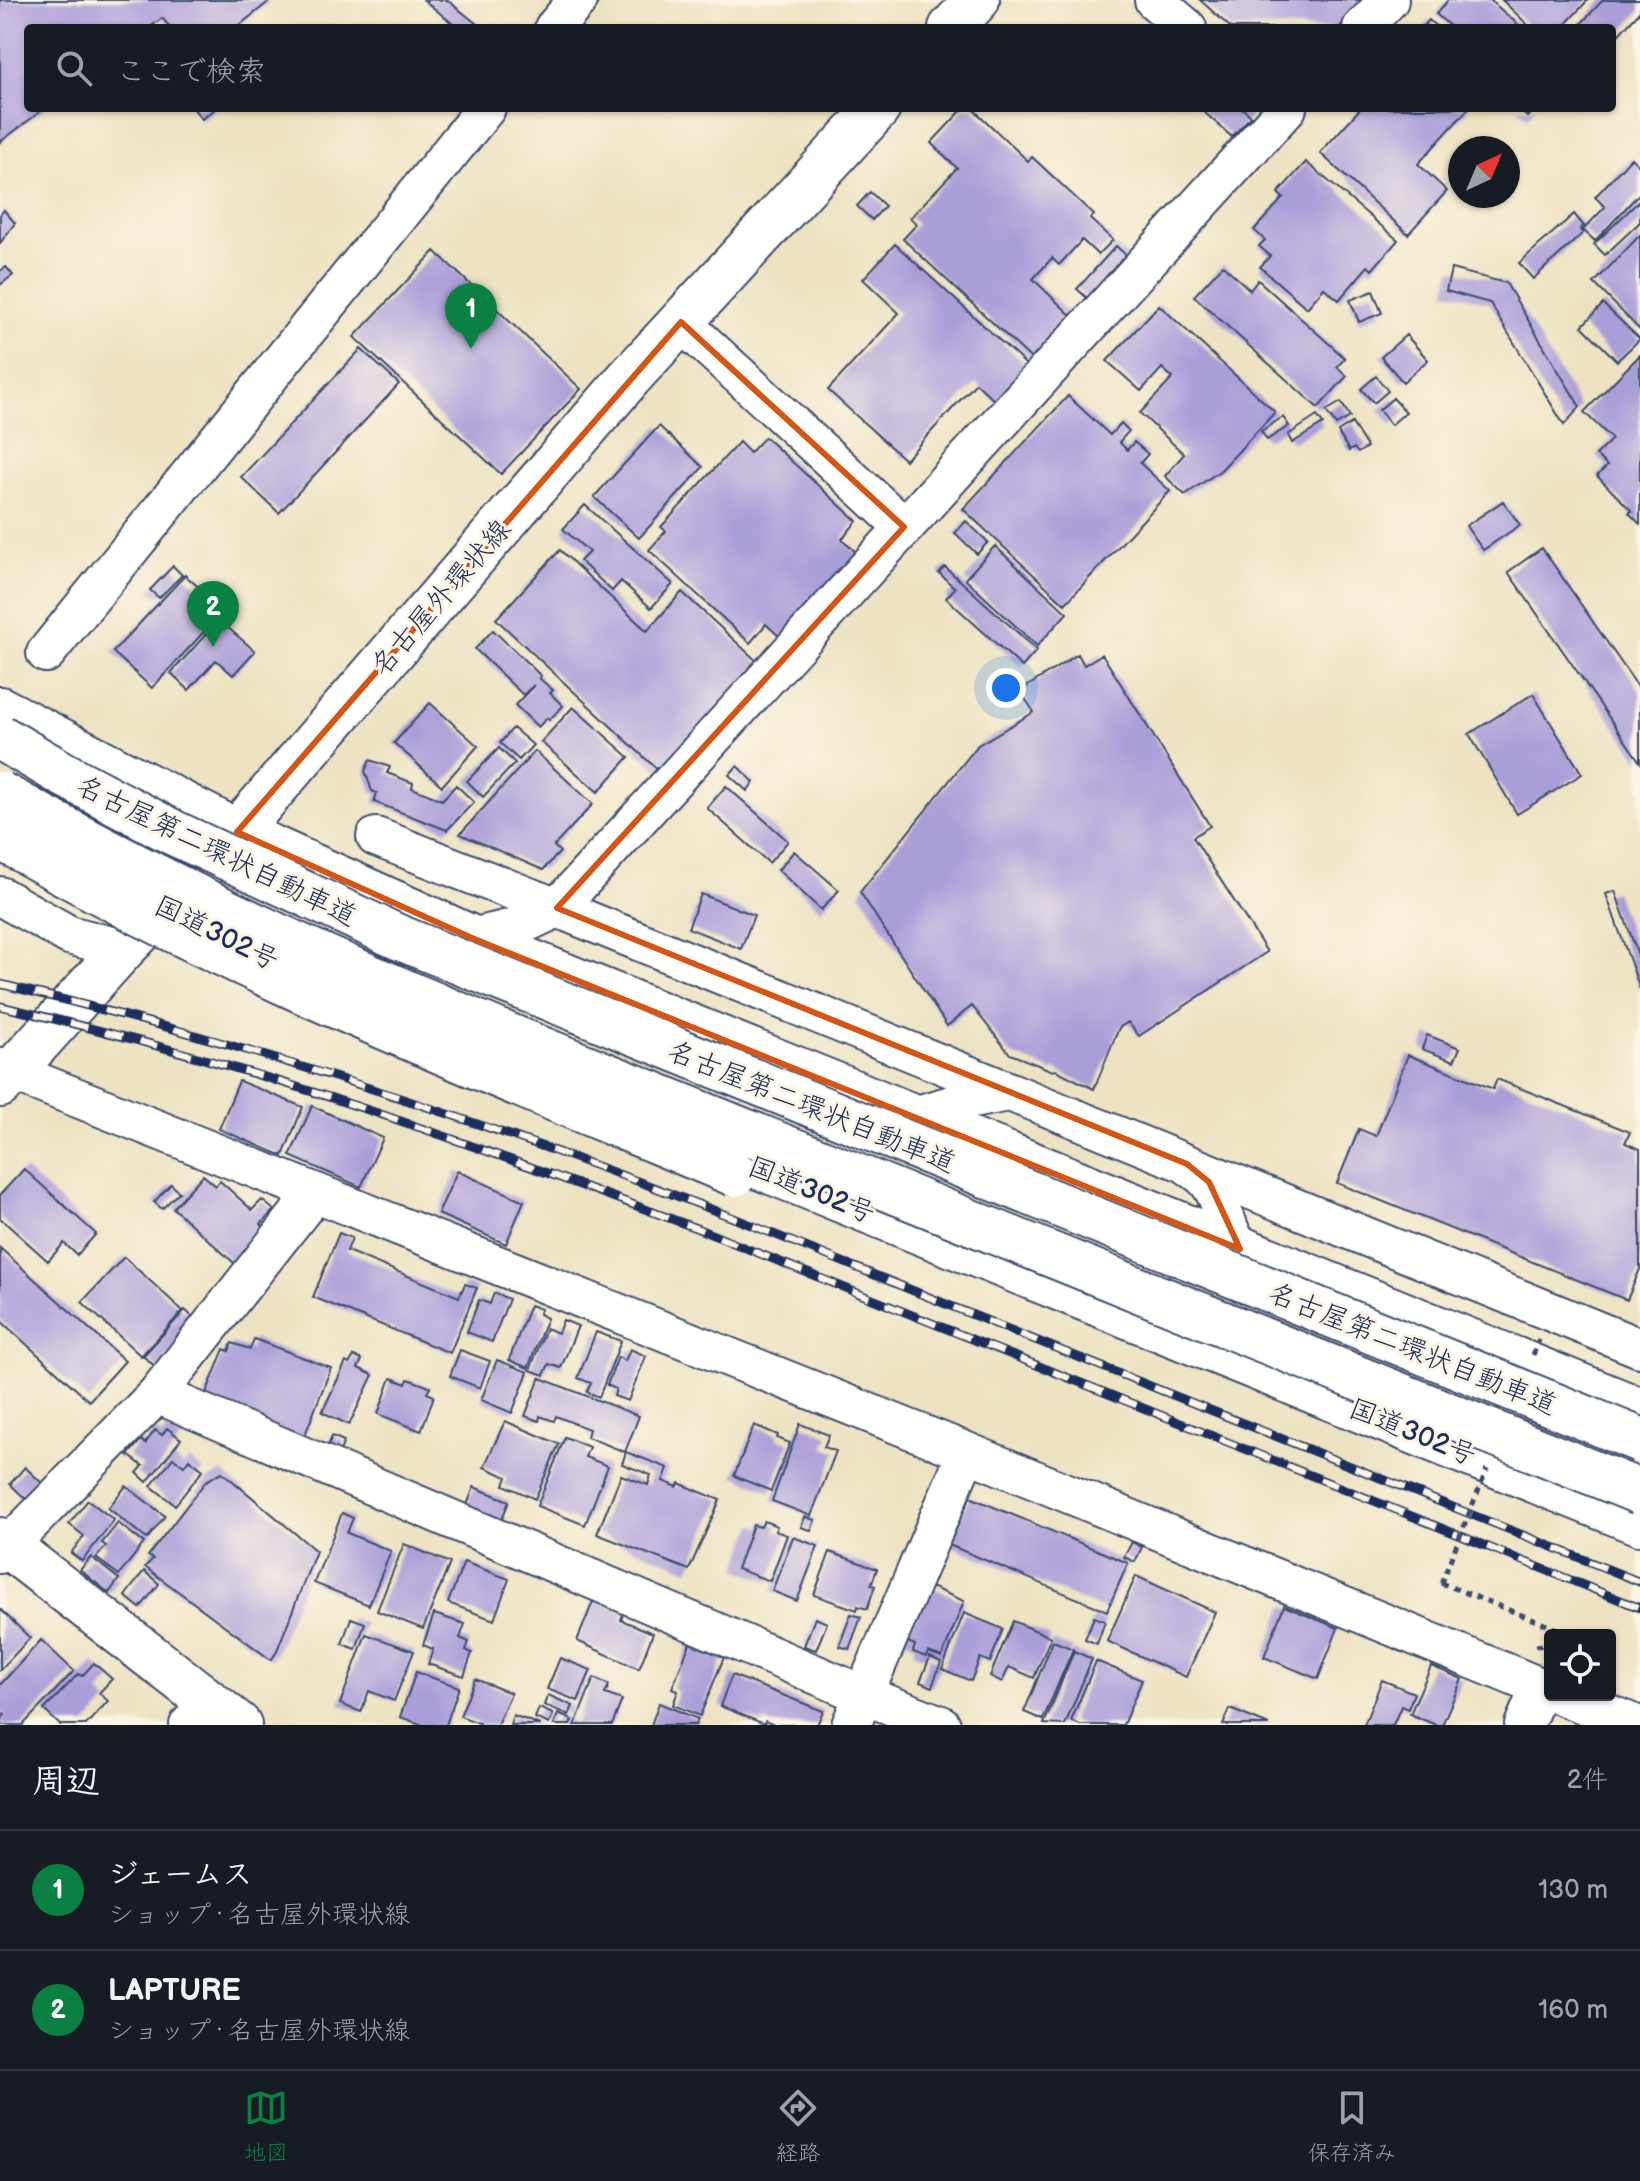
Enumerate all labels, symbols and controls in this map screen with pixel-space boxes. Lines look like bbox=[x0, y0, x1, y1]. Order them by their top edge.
search box bbox=[24, 24, 1616, 112]
icon: search bbox=[52, 46, 96, 90]
text: ここで検索 bbox=[116, 54, 266, 90]
north arrow bbox=[1448, 136, 1520, 208]
pin: 1 bbox=[445, 283, 497, 349]
street label: 名古屋外環状線 bbox=[364, 513, 518, 683]
pin: 2 bbox=[187, 581, 239, 647]
your location bbox=[986, 668, 1026, 708]
street label: 名古屋第二環状自動車道 bbox=[71, 769, 362, 934]
street label: 国道302号 bbox=[149, 889, 284, 978]
street label: 名古屋第二環状自動車道 bbox=[662, 1034, 960, 1180]
street label: 国道302号 bbox=[743, 1150, 880, 1231]
street label: 名古屋第二環状自動車道 bbox=[1263, 1276, 1561, 1422]
street label: 国道302号 bbox=[1344, 1392, 1481, 1473]
map controls bbox=[1544, 1629, 1616, 1701]
button: locate bbox=[1544, 1629, 1616, 1701]
text: 周辺 bbox=[32, 1761, 100, 1802]
text: 2件 bbox=[1567, 1765, 1608, 1796]
text: ジェームス bbox=[108, 1857, 253, 1893]
text: 1 bbox=[53, 1875, 63, 1906]
text: 130 m bbox=[1538, 1875, 1608, 1906]
text: ショップ · 名古屋外環状線 bbox=[108, 1900, 410, 1931]
text: LAPTURE bbox=[108, 1973, 241, 2009]
text: 2 bbox=[50, 1995, 66, 2026]
text: 160 m bbox=[1538, 1995, 1608, 2026]
text: ショップ · 名古屋外環状線 bbox=[108, 2016, 410, 2047]
tab: 地図 bbox=[244, 2086, 288, 2167]
tab: 経路 bbox=[776, 2086, 820, 2167]
tab: 保存済み bbox=[1308, 2086, 1396, 2167]

